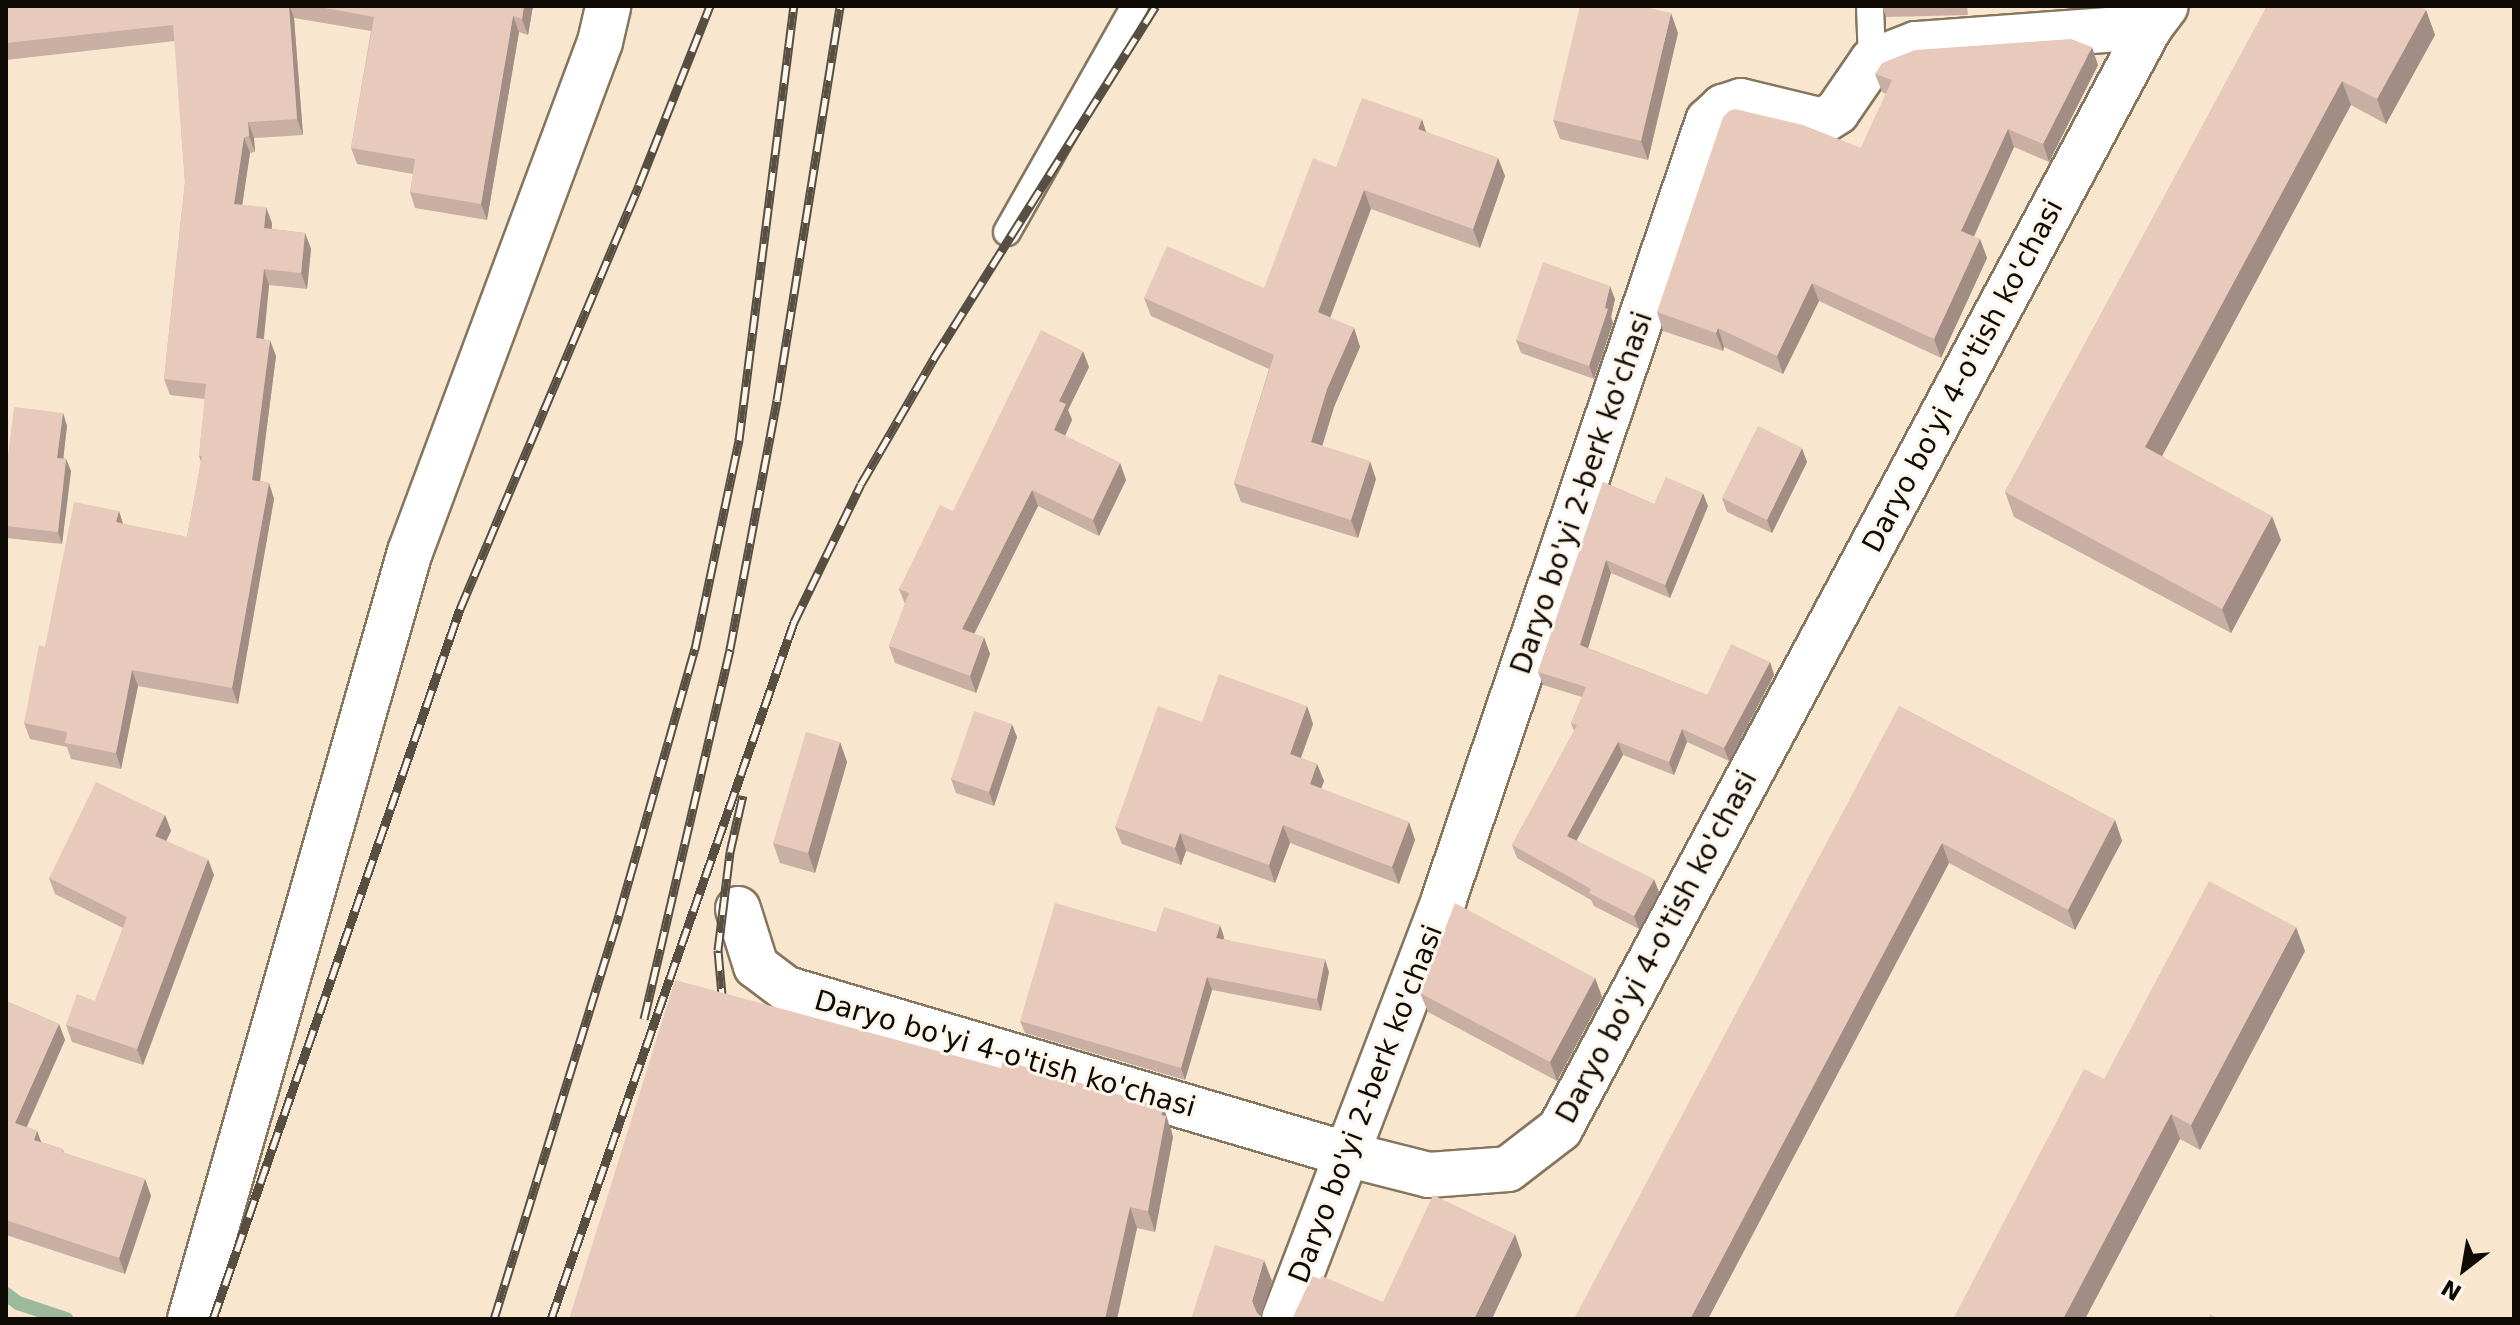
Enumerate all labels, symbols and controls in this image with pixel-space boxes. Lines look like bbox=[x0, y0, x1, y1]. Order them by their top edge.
street label: Daryo bo'yi 4-o'tish ko'chasi bbox=[1856, 194, 2070, 558]
street label: Daryo bo'yi 2-berk ko'chasi bbox=[1504, 307, 1660, 679]
street label: Daryo bo'yi 4-o'tish ko'chasi bbox=[1550, 765, 1764, 1129]
street label: Daryo bo'yi 2-berk ko'chasi bbox=[1282, 920, 1450, 1288]
street label: Daryo bo'yi 4-o'tish ko'chasi bbox=[811, 983, 1199, 1125]
north arrow bbox=[2424, 1229, 2504, 1309]
text: N bbox=[2437, 1275, 2466, 1305]

